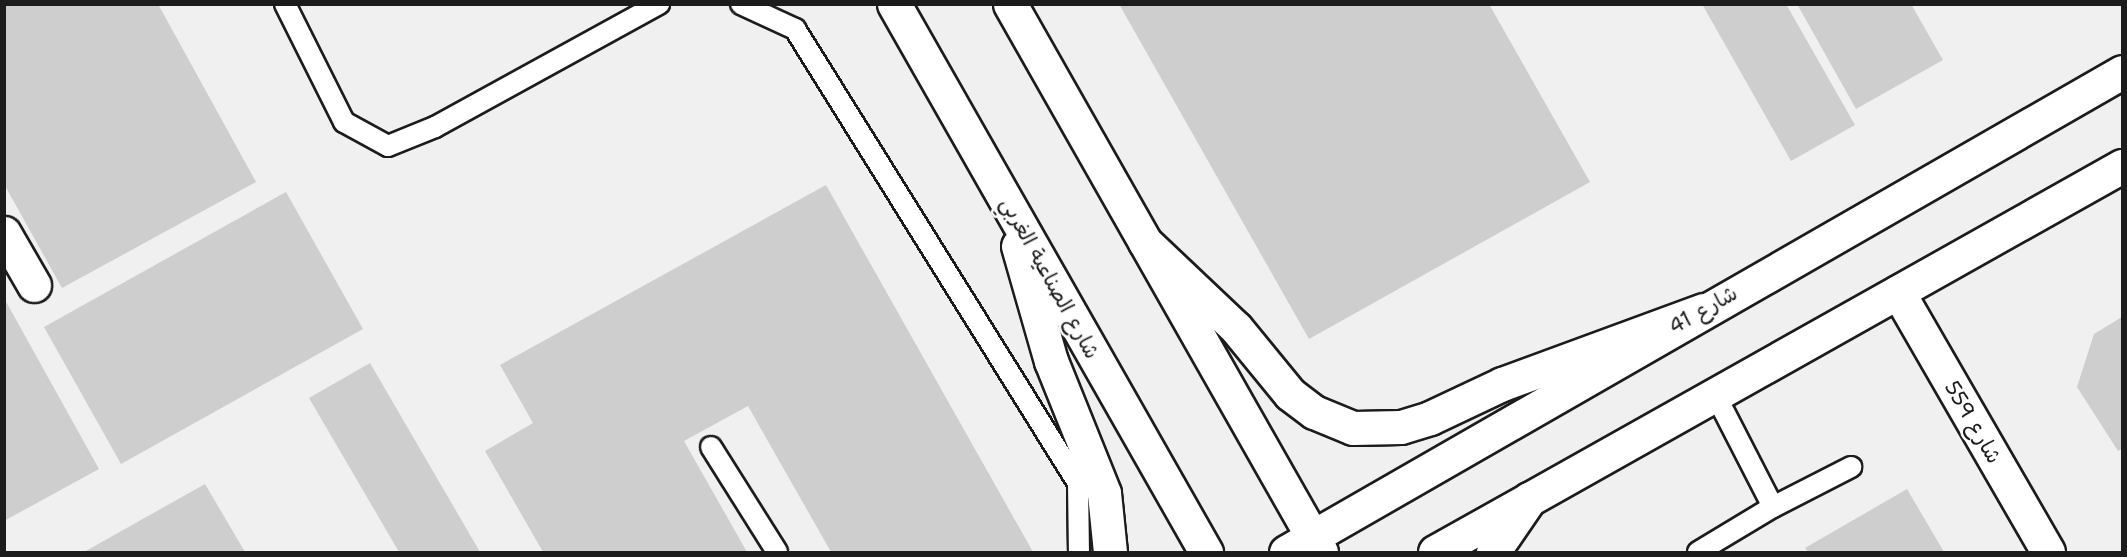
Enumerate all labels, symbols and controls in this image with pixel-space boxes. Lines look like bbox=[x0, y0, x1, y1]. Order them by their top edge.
street label: شارع الصناعية الغربي bbox=[995, 193, 1105, 363]
street label: شارع 41 bbox=[1664, 280, 1742, 340]
street label: شارع 559 bbox=[1939, 376, 2007, 468]

